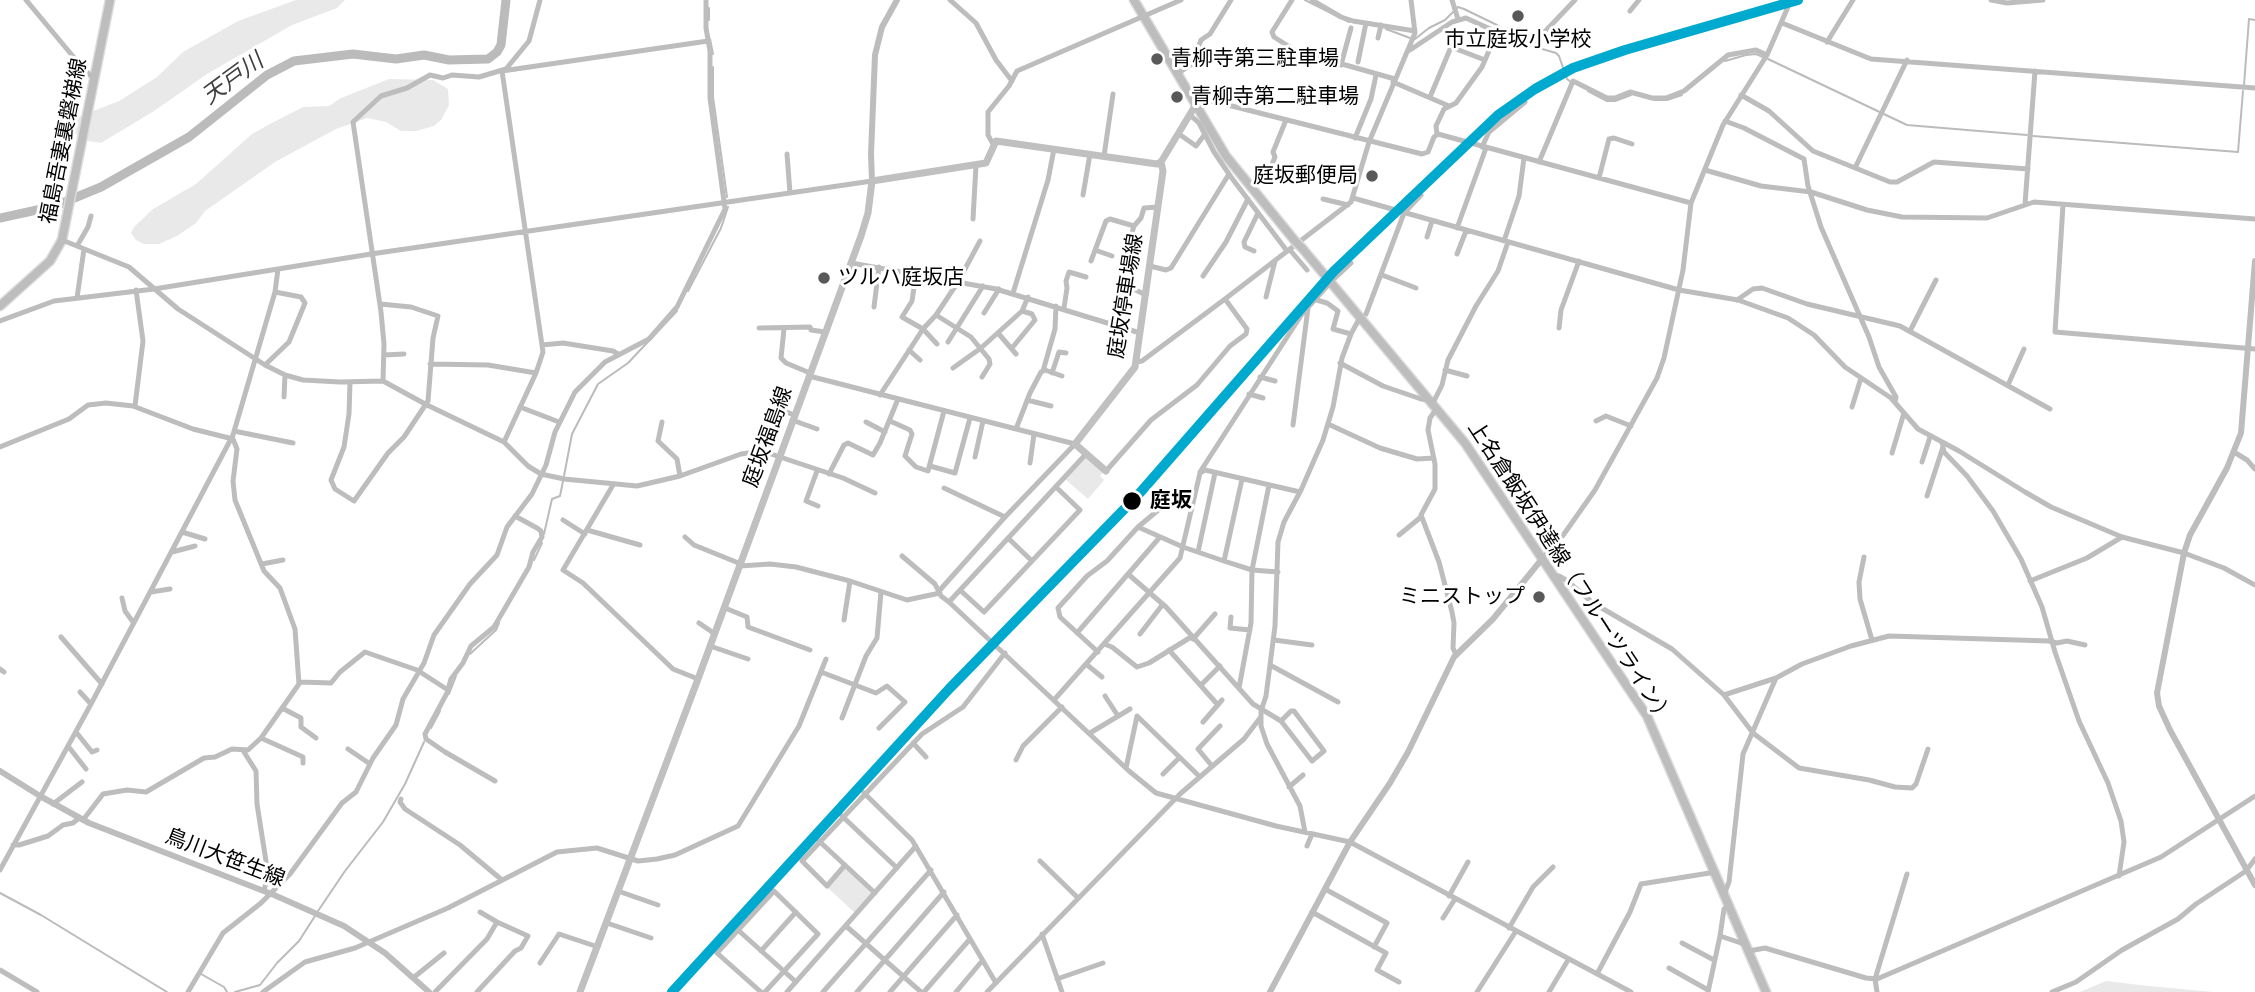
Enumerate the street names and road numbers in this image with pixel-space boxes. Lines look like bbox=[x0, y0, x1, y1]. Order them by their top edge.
street label: 福島吾妻裏磐梯線 bbox=[36, 56, 92, 226]
street label: 庭坂停車場線 bbox=[1104, 232, 1148, 360]
street label: 庭坂福島線 bbox=[738, 383, 798, 491]
street label: 上名倉飯坂伊達線（フルーツライン） bbox=[1462, 416, 1678, 730]
street label: 鳥川大笹生線 bbox=[162, 824, 288, 892]

